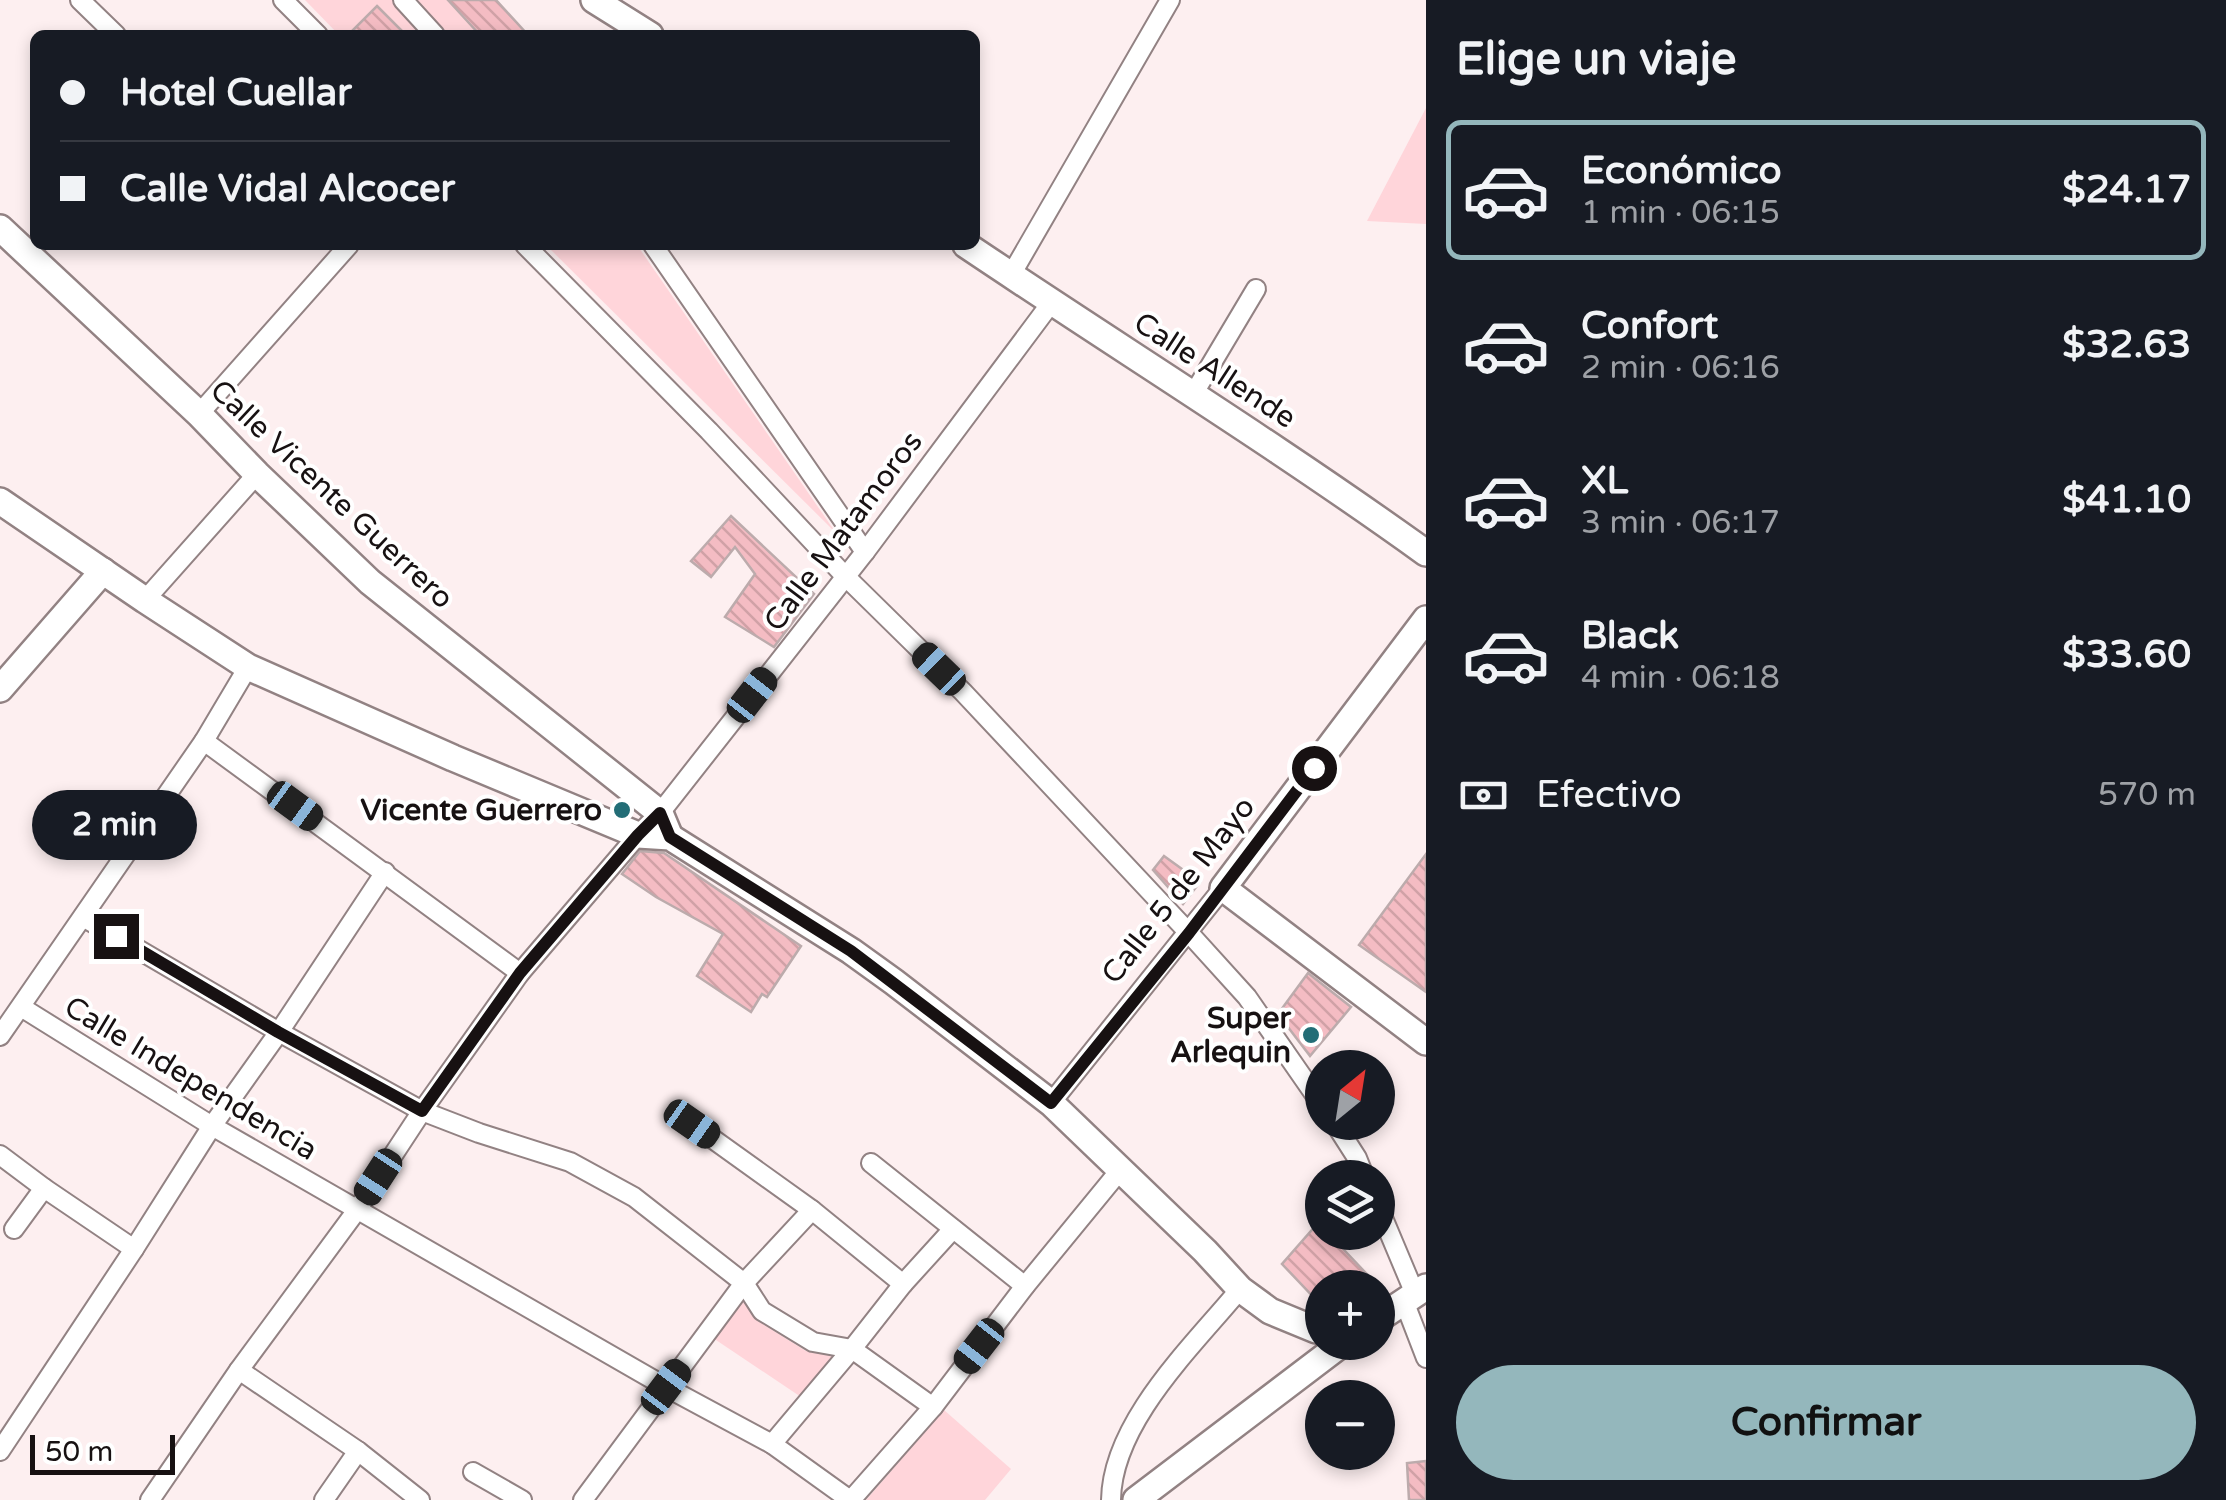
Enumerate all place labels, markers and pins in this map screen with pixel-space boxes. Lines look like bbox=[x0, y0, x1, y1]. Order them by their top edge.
place label: Vicente Guerrero bbox=[360, 792, 602, 829]
marker: Vicente Guerrero bbox=[611, 799, 633, 821]
place label: Super Arlequin bbox=[1170, 1000, 1291, 1071]
marker: Super Arlequin bbox=[1300, 1024, 1322, 1046]

